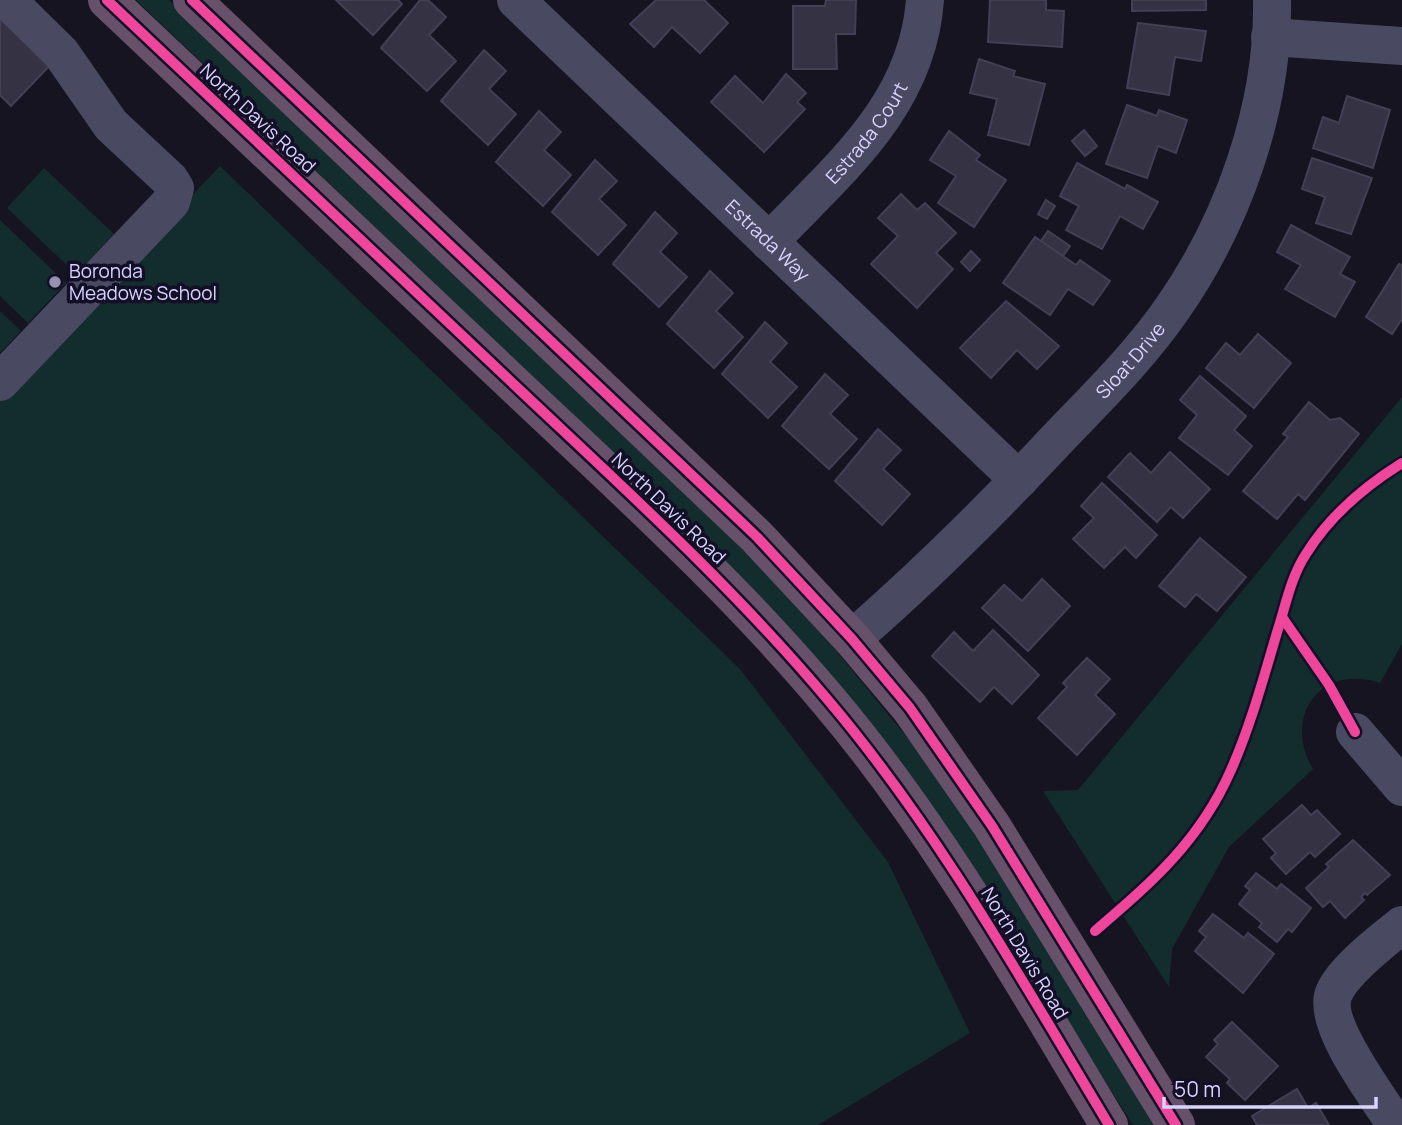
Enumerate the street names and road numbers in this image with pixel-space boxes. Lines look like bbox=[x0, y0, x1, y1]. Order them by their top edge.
street label: North Davis Road bbox=[194, 57, 322, 179]
street label: Estrada Court bbox=[820, 77, 914, 189]
street label: Estrada Way bbox=[720, 194, 816, 287]
street label: Sloat Drive bbox=[1090, 317, 1171, 404]
street label: North Davis Road bbox=[606, 447, 732, 569]
street label: North Davis Road bbox=[975, 882, 1075, 1024]

